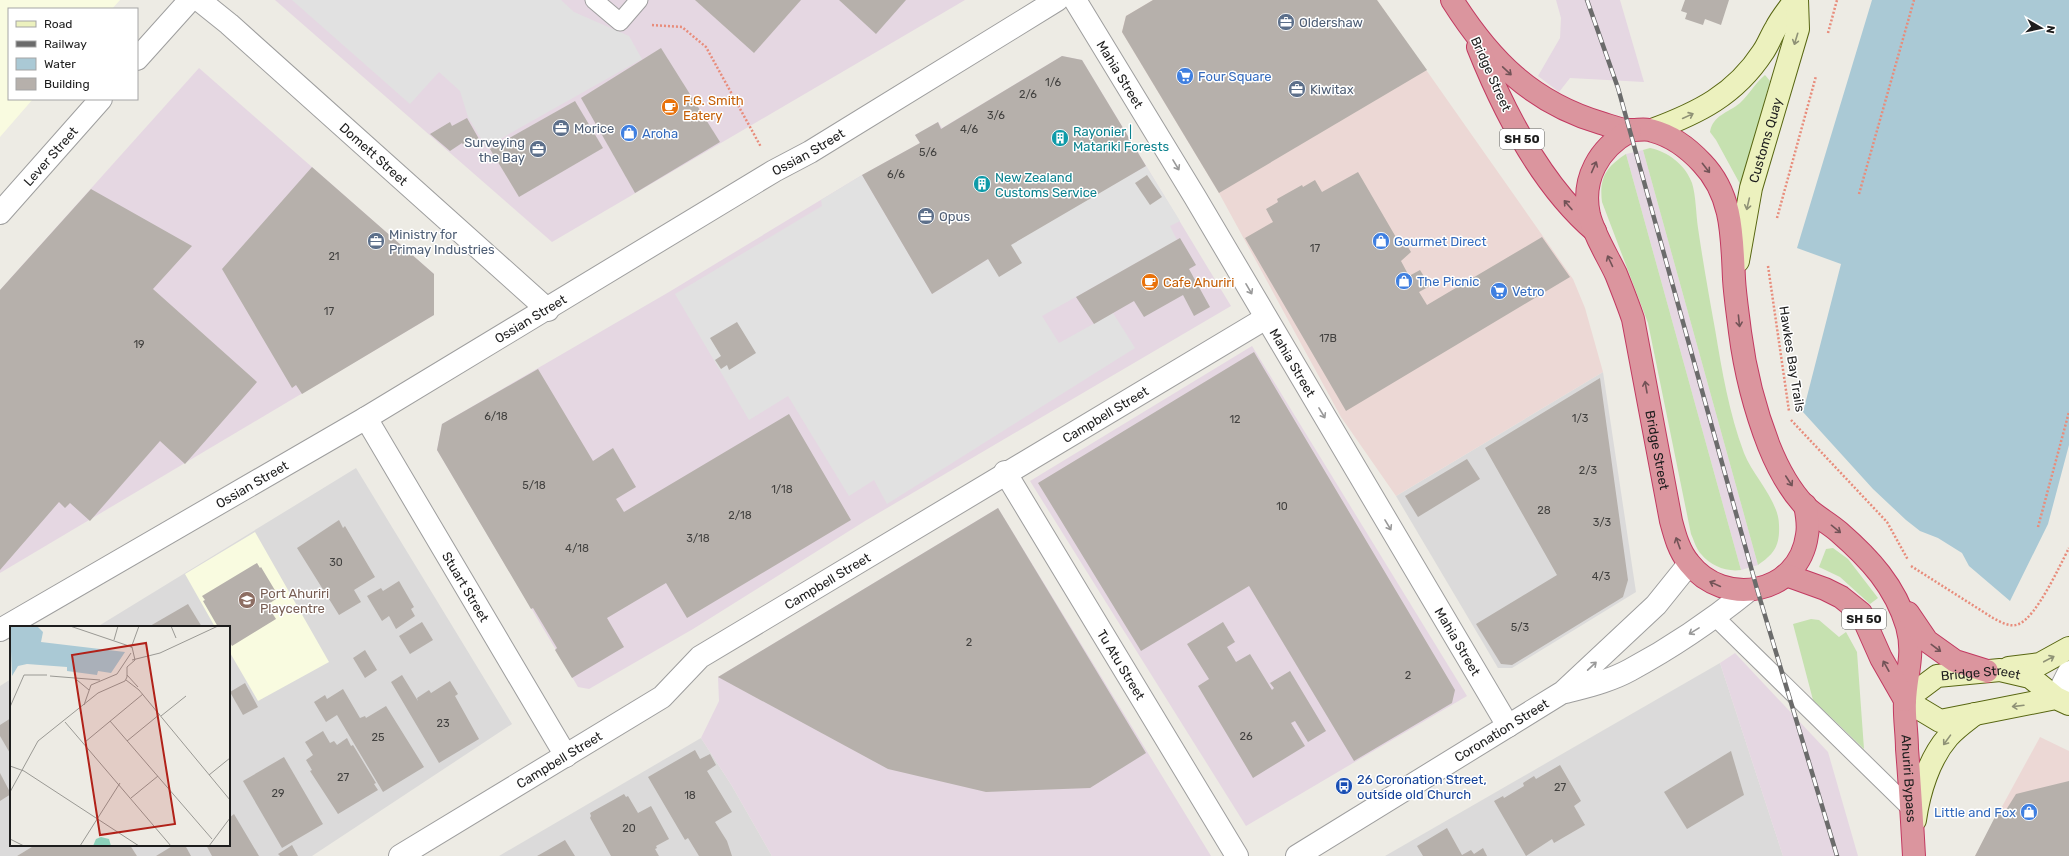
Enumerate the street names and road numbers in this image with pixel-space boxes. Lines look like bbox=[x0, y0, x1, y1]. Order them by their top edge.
street label: Bridge Street bbox=[1467, 34, 1514, 114]
street label: Mahia Street bbox=[1094, 38, 1147, 111]
street label: Customs Quay bbox=[1745, 96, 1785, 184]
street label: Domett Street bbox=[337, 120, 411, 188]
street label: Lever Street bbox=[20, 123, 81, 189]
street label: Ossian Street bbox=[769, 125, 847, 178]
road number: SH 50 bbox=[1500, 129, 1544, 149]
street label: Ossian Street bbox=[492, 291, 569, 346]
street label: Hawkes Bay Trails bbox=[1776, 305, 1808, 413]
street label: Mahia Street bbox=[1267, 326, 1319, 399]
street label: Campbell Street bbox=[1060, 383, 1151, 446]
street label: Bridge Street bbox=[1643, 409, 1672, 491]
street label: Ossian Street bbox=[213, 457, 291, 511]
street label: Stuart Street bbox=[439, 549, 492, 625]
street label: Campbell Street bbox=[782, 549, 873, 612]
street label: Mahia Street bbox=[1432, 605, 1484, 678]
road number: SH 50 bbox=[1842, 609, 1886, 629]
street label: Tu Atu Street bbox=[1094, 627, 1148, 702]
street label: Bridge Street bbox=[1940, 662, 2022, 683]
street label: Coronation Street bbox=[1451, 695, 1551, 765]
street label: Campbell Street bbox=[513, 728, 605, 791]
street label: Ahuriri Bypass bbox=[1899, 734, 1920, 823]

